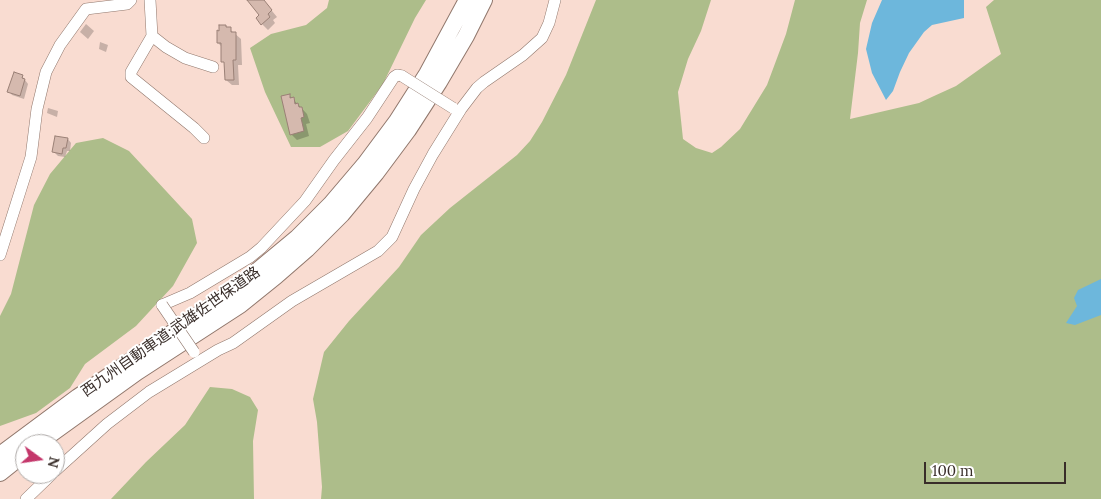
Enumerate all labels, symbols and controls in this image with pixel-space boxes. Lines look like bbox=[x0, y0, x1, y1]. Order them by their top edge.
street label: 西九州自動車道;武雄佐世保道路 bbox=[78, 263, 264, 401]
north arrow bbox=[15, 434, 65, 484]
scale bar bbox=[926, 452, 1068, 484]
text: N bbox=[44, 455, 64, 470]
text: 100 m bbox=[932, 461, 973, 480]

